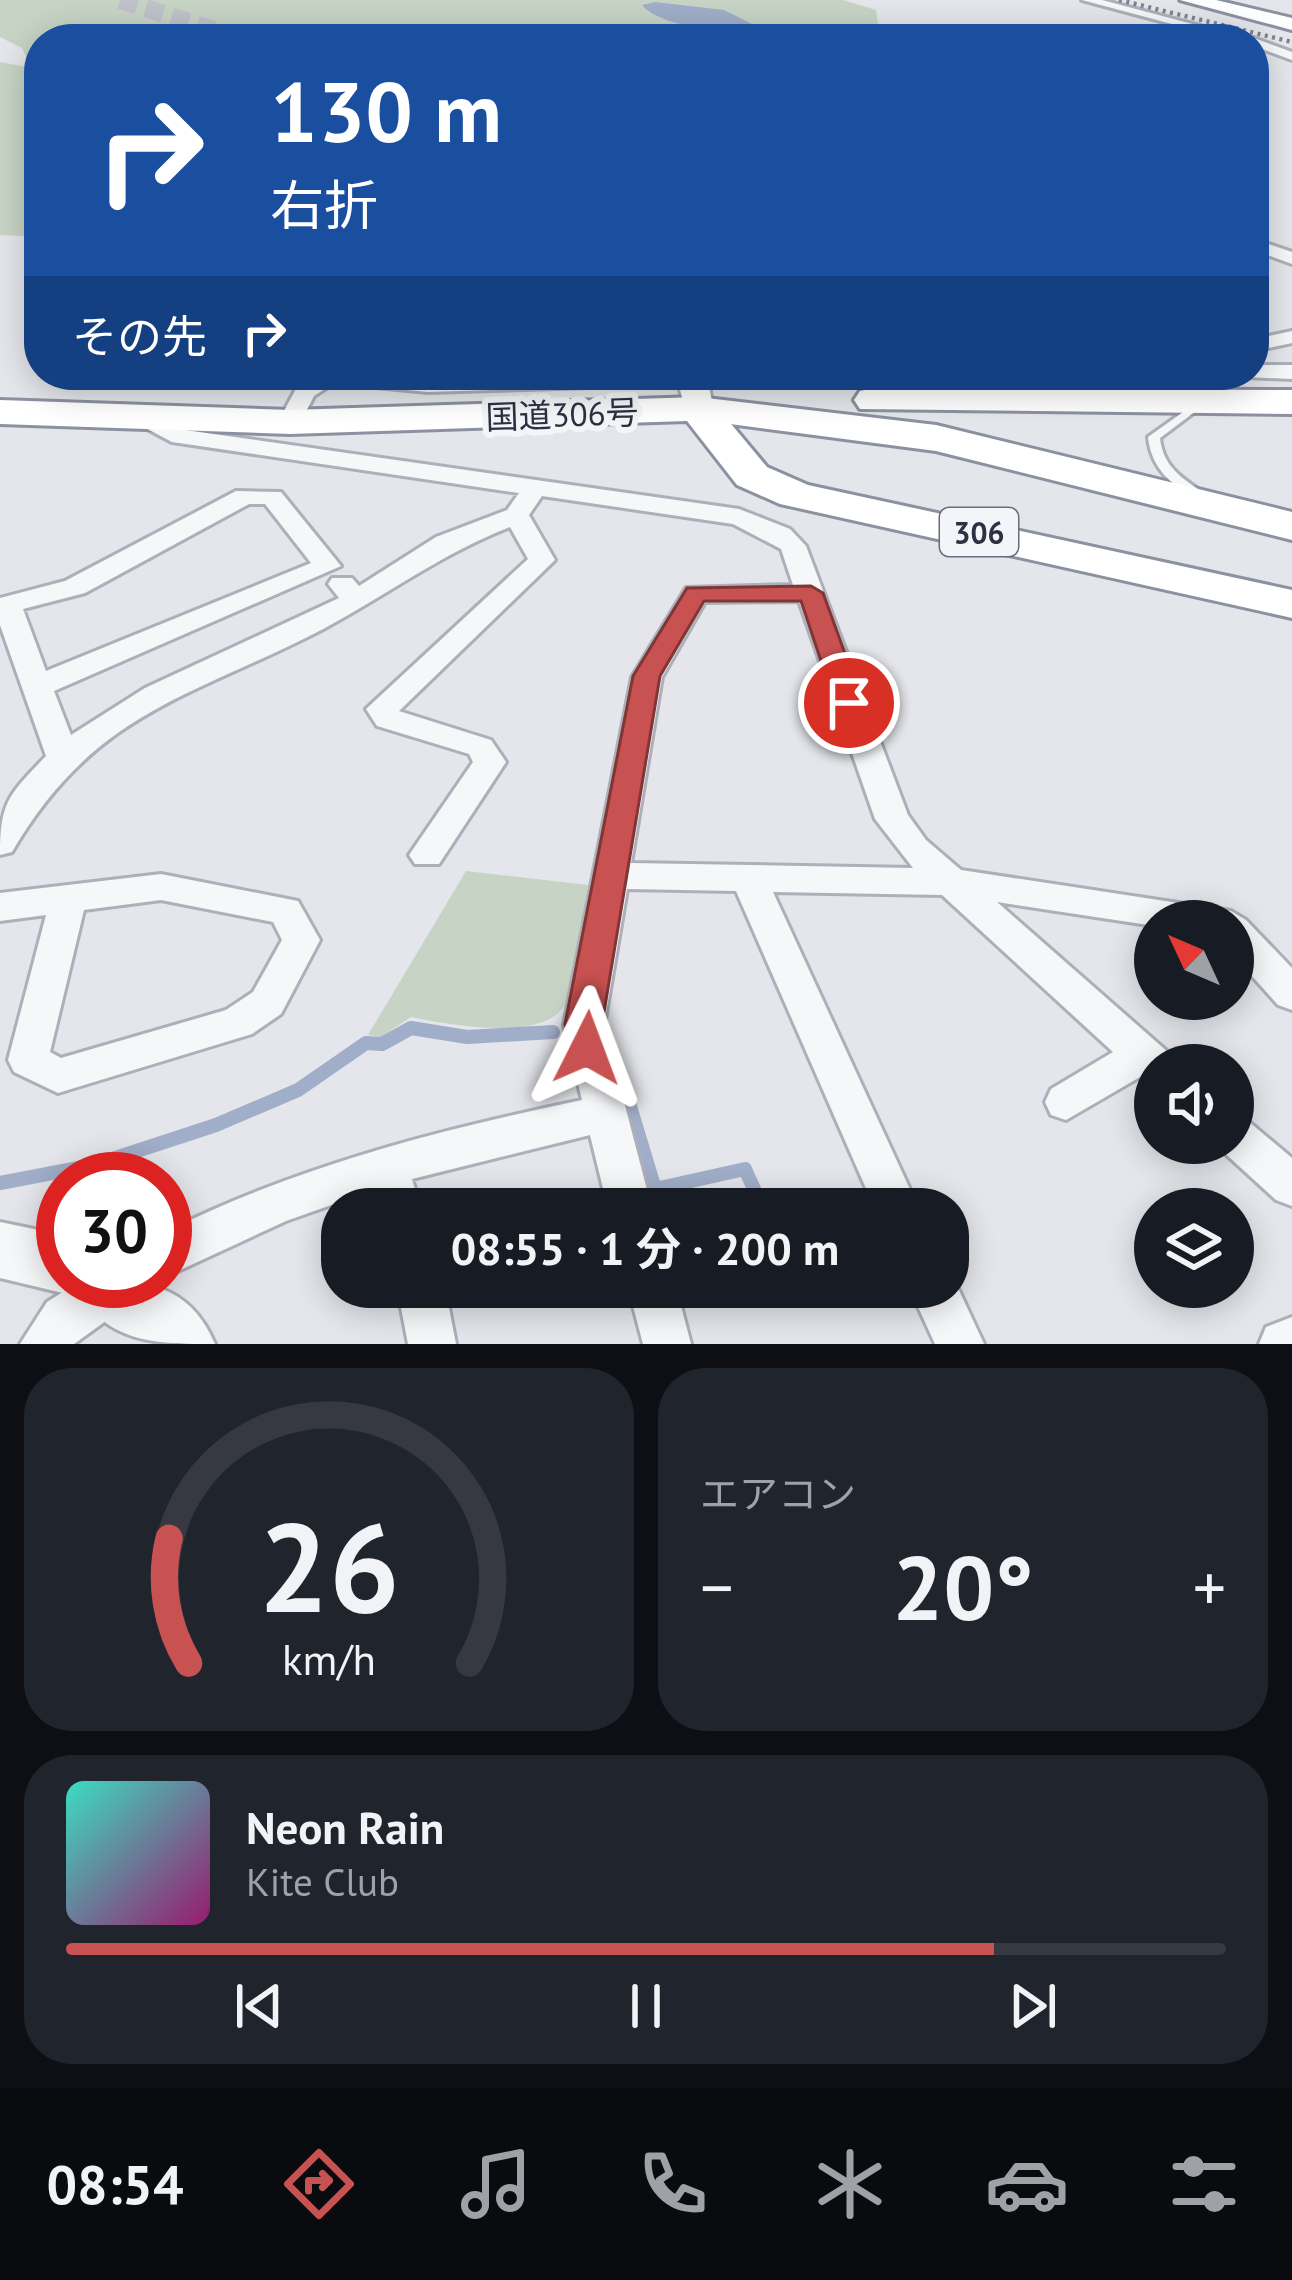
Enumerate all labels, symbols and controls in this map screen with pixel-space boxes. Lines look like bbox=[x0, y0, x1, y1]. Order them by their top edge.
text: 130 m bbox=[270, 56, 502, 165]
icon: right bbox=[72, 72, 228, 228]
text: 右折 bbox=[270, 170, 378, 240]
icon: right bbox=[231, 300, 297, 366]
text: その先 bbox=[72, 307, 207, 365]
street label: 国道306号 bbox=[485, 390, 639, 438]
road number: 306 bbox=[940, 508, 1018, 556]
pin bbox=[798, 652, 900, 754]
icon: arrive bbox=[816, 670, 882, 736]
north arrow bbox=[1134, 900, 1254, 1020]
map controls bbox=[1134, 900, 1254, 1308]
position arrow bbox=[524, 985, 650, 1111]
button: sound bbox=[1134, 1044, 1254, 1164]
speed limit sign: 30 bbox=[36, 1152, 192, 1308]
button: layers bbox=[1134, 1188, 1254, 1308]
text: 08:55 · 1 分 · 200 m bbox=[451, 1219, 839, 1277]
text: エアコン bbox=[700, 1468, 856, 1519]
text: 26 bbox=[258, 1485, 400, 1646]
text: 20° bbox=[892, 1528, 1034, 1645]
text: − bbox=[700, 1544, 733, 1629]
text: + bbox=[1193, 1544, 1226, 1629]
text: km/h bbox=[282, 1630, 376, 1686]
text: Neon Rain bbox=[246, 1798, 444, 1856]
text: Kite Club bbox=[246, 1856, 399, 1907]
icon: previous bbox=[226, 1973, 292, 2039]
icon: pause bbox=[613, 1973, 679, 2039]
icon: next bbox=[1000, 1973, 1066, 2039]
icon: directions bbox=[277, 2142, 361, 2226]
icon: music bbox=[454, 2142, 538, 2226]
icon: phone bbox=[631, 2142, 715, 2226]
icon: climate bbox=[808, 2142, 892, 2226]
icon: car bbox=[985, 2142, 1069, 2226]
icon: filters bbox=[1162, 2142, 1246, 2226]
text: 08:54 bbox=[47, 2149, 184, 2219]

